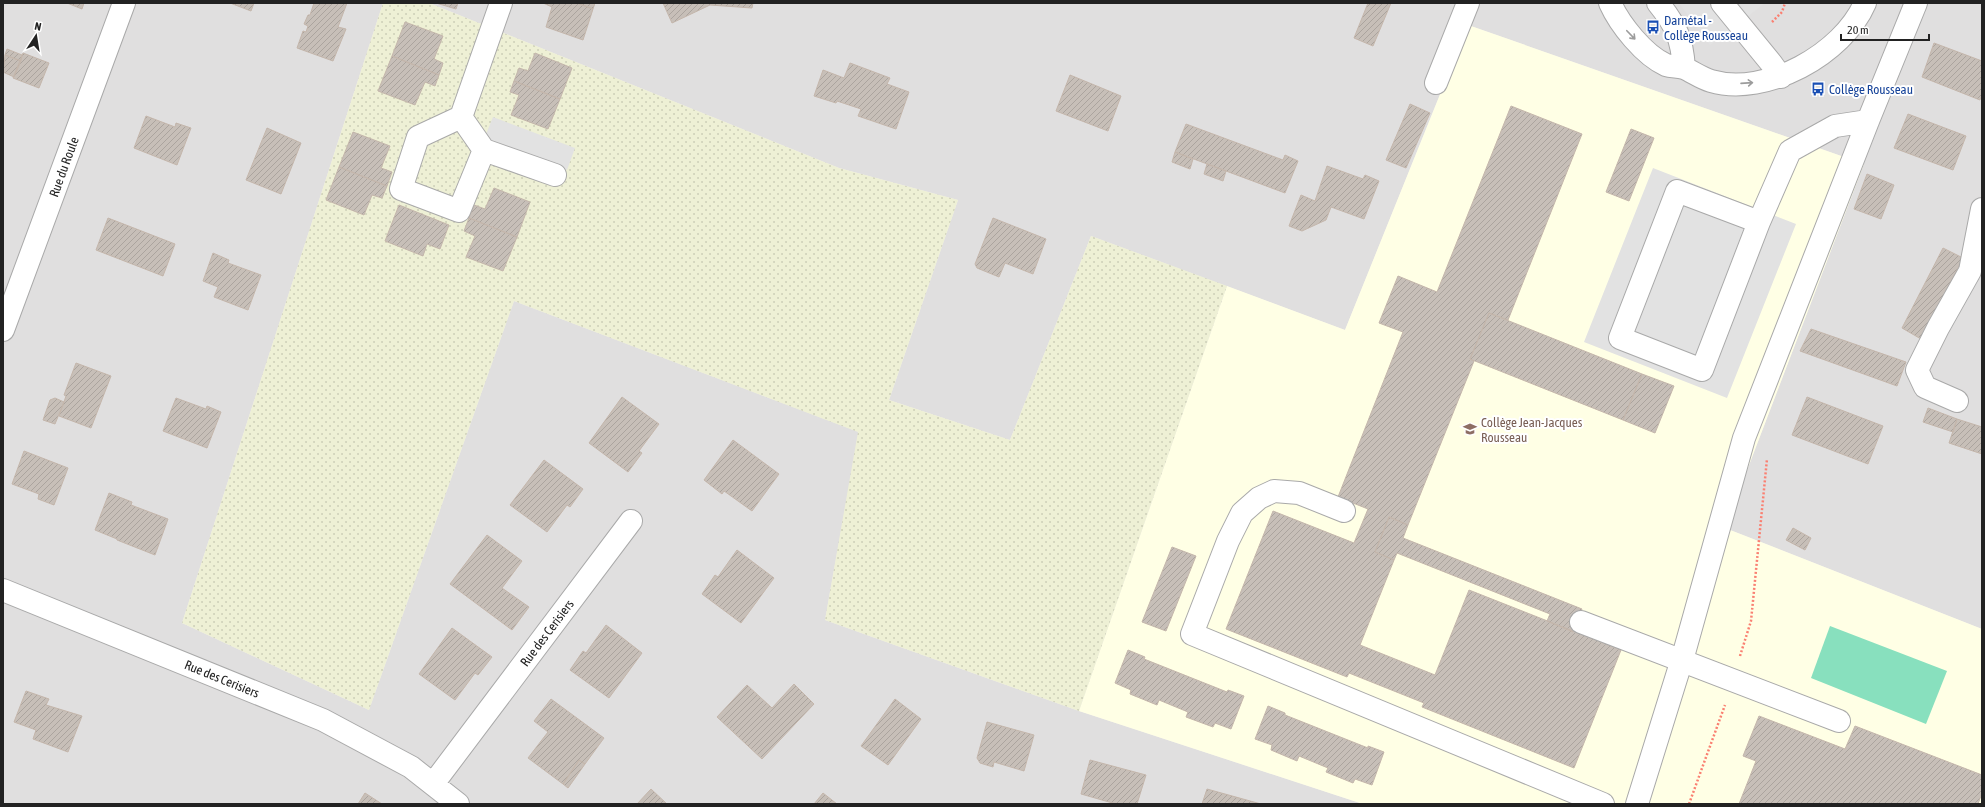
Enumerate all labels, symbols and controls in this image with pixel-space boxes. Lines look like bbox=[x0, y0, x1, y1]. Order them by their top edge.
place label: Darnétal - Collège Rousseau bbox=[1664, 13, 1748, 43]
north arrow bbox=[16, 16, 56, 56]
scale bar bbox=[1841, 16, 1929, 42]
bus stop icon: Darnétal - Collège Rousseau bbox=[1645, 19, 1661, 35]
text: N bbox=[34, 20, 43, 33]
text: 20 m bbox=[1847, 23, 1869, 37]
one-way arrow bbox=[1626, 30, 1636, 40]
one-way arrow bbox=[1740, 79, 1753, 86]
bus stop icon: Collège Rousseau bbox=[1810, 81, 1826, 97]
place label: Collège Rousseau bbox=[1829, 82, 1913, 97]
street label: Rue du Roule bbox=[46, 135, 82, 199]
place label: Collège Jean-Jacques Rousseau bbox=[1481, 415, 1583, 445]
school or university icon: Collège Jean-Jacques Rousseau bbox=[1462, 421, 1478, 437]
street label: Rue des Cerisiers bbox=[517, 596, 577, 669]
street label: Rue des Cerisiers bbox=[182, 657, 262, 701]

